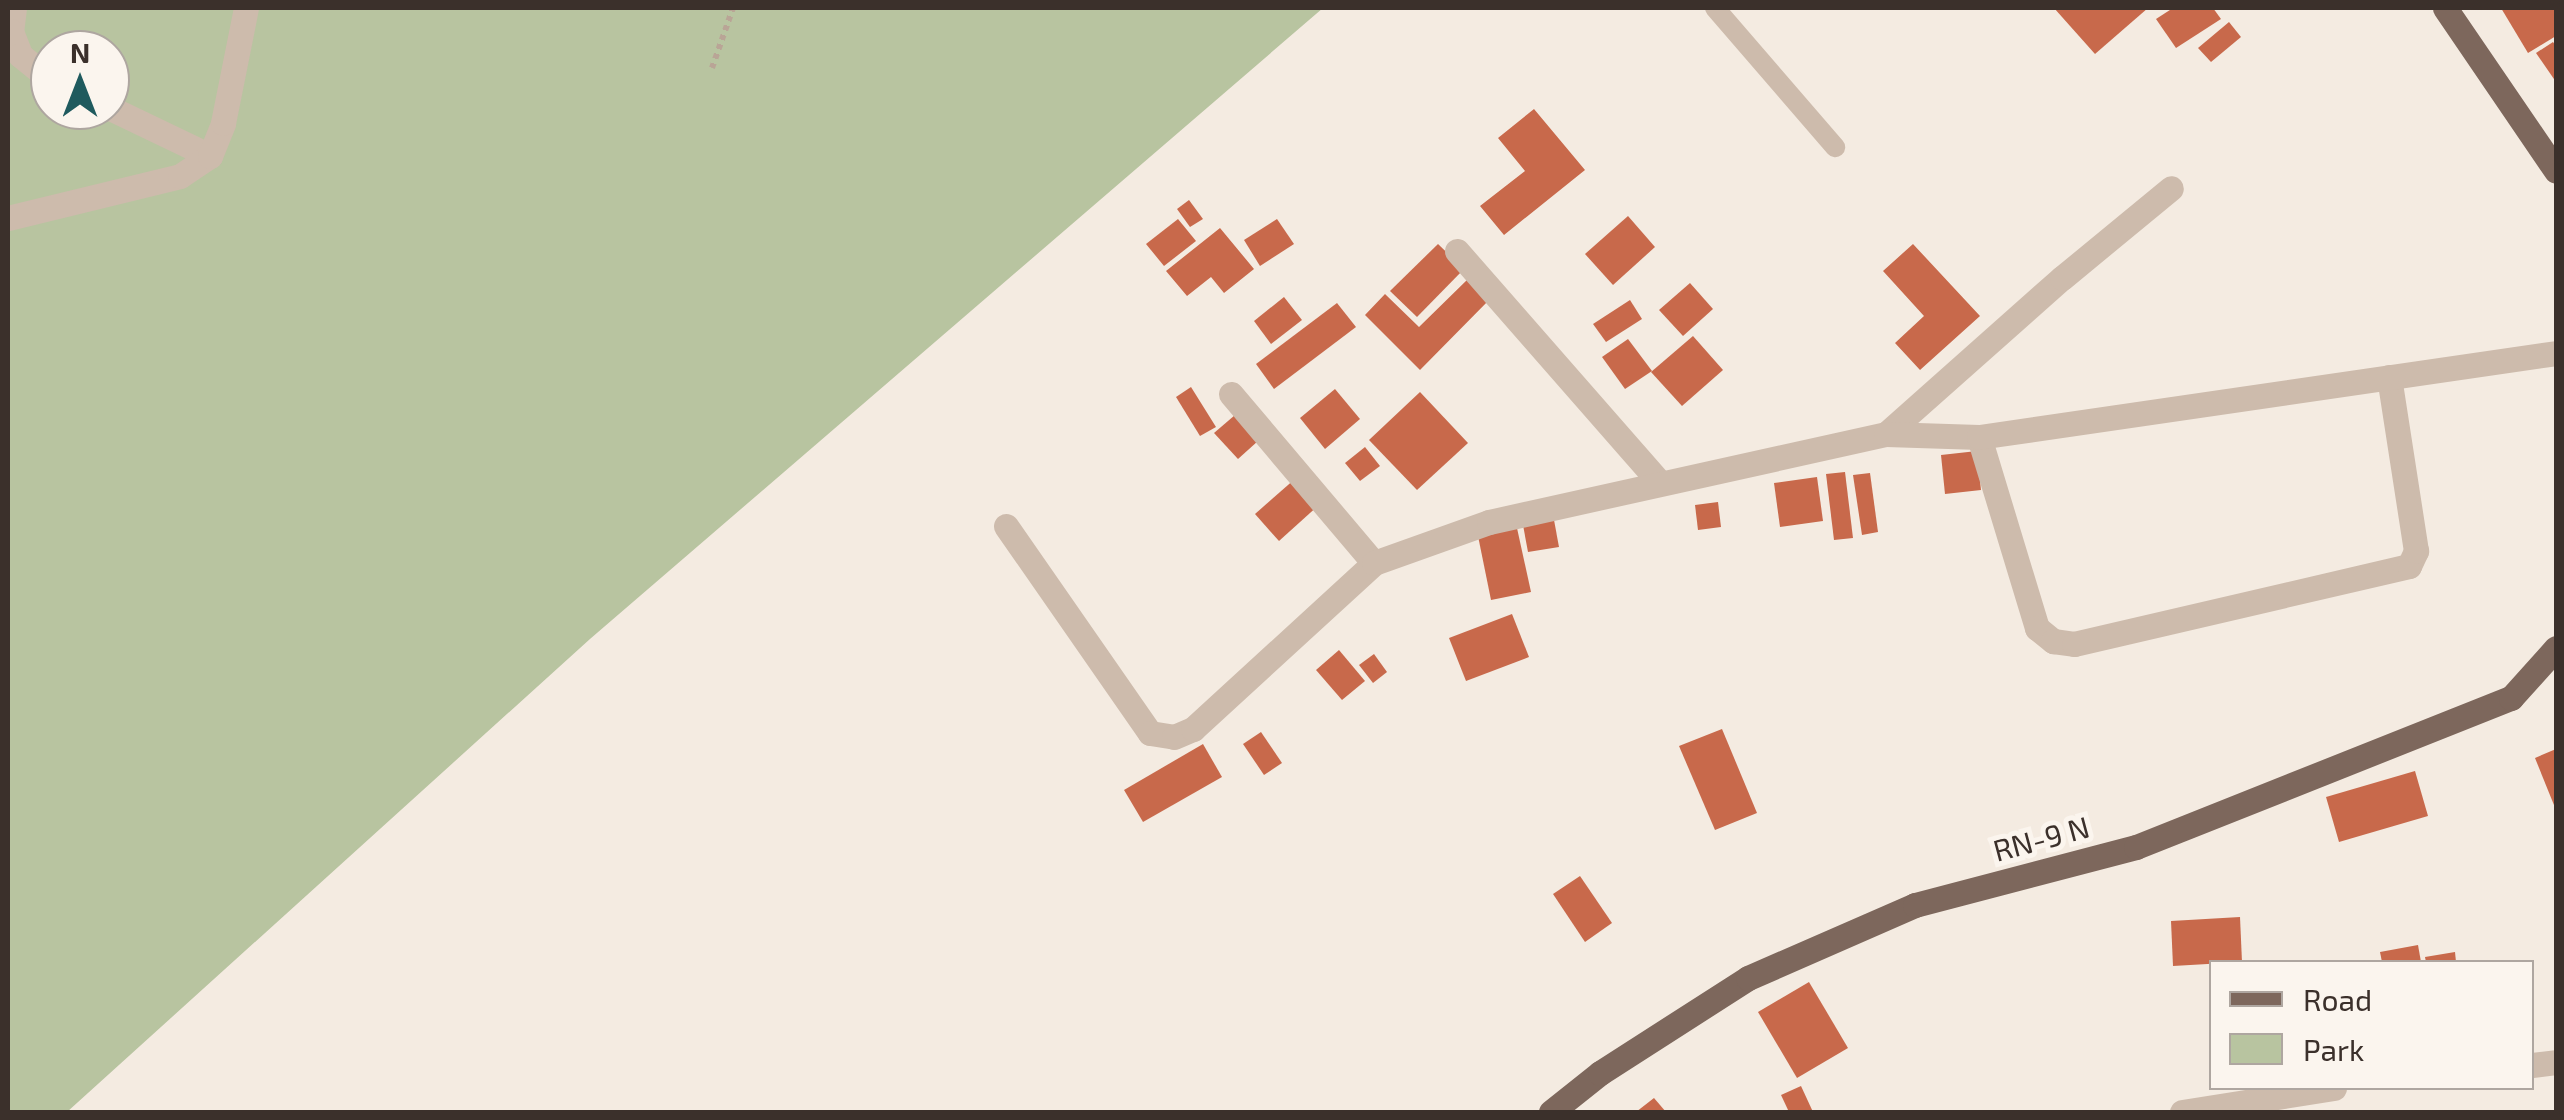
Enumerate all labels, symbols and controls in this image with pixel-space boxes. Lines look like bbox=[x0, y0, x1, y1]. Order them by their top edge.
north arrow bbox=[30, 30, 130, 130]
text: N bbox=[70, 35, 90, 69]
street label: RN-9 N bbox=[1989, 808, 2093, 868]
legend bbox=[2209, 960, 2534, 1090]
text: Road bbox=[2303, 981, 2372, 1017]
text: Park bbox=[2303, 1031, 2364, 1067]

